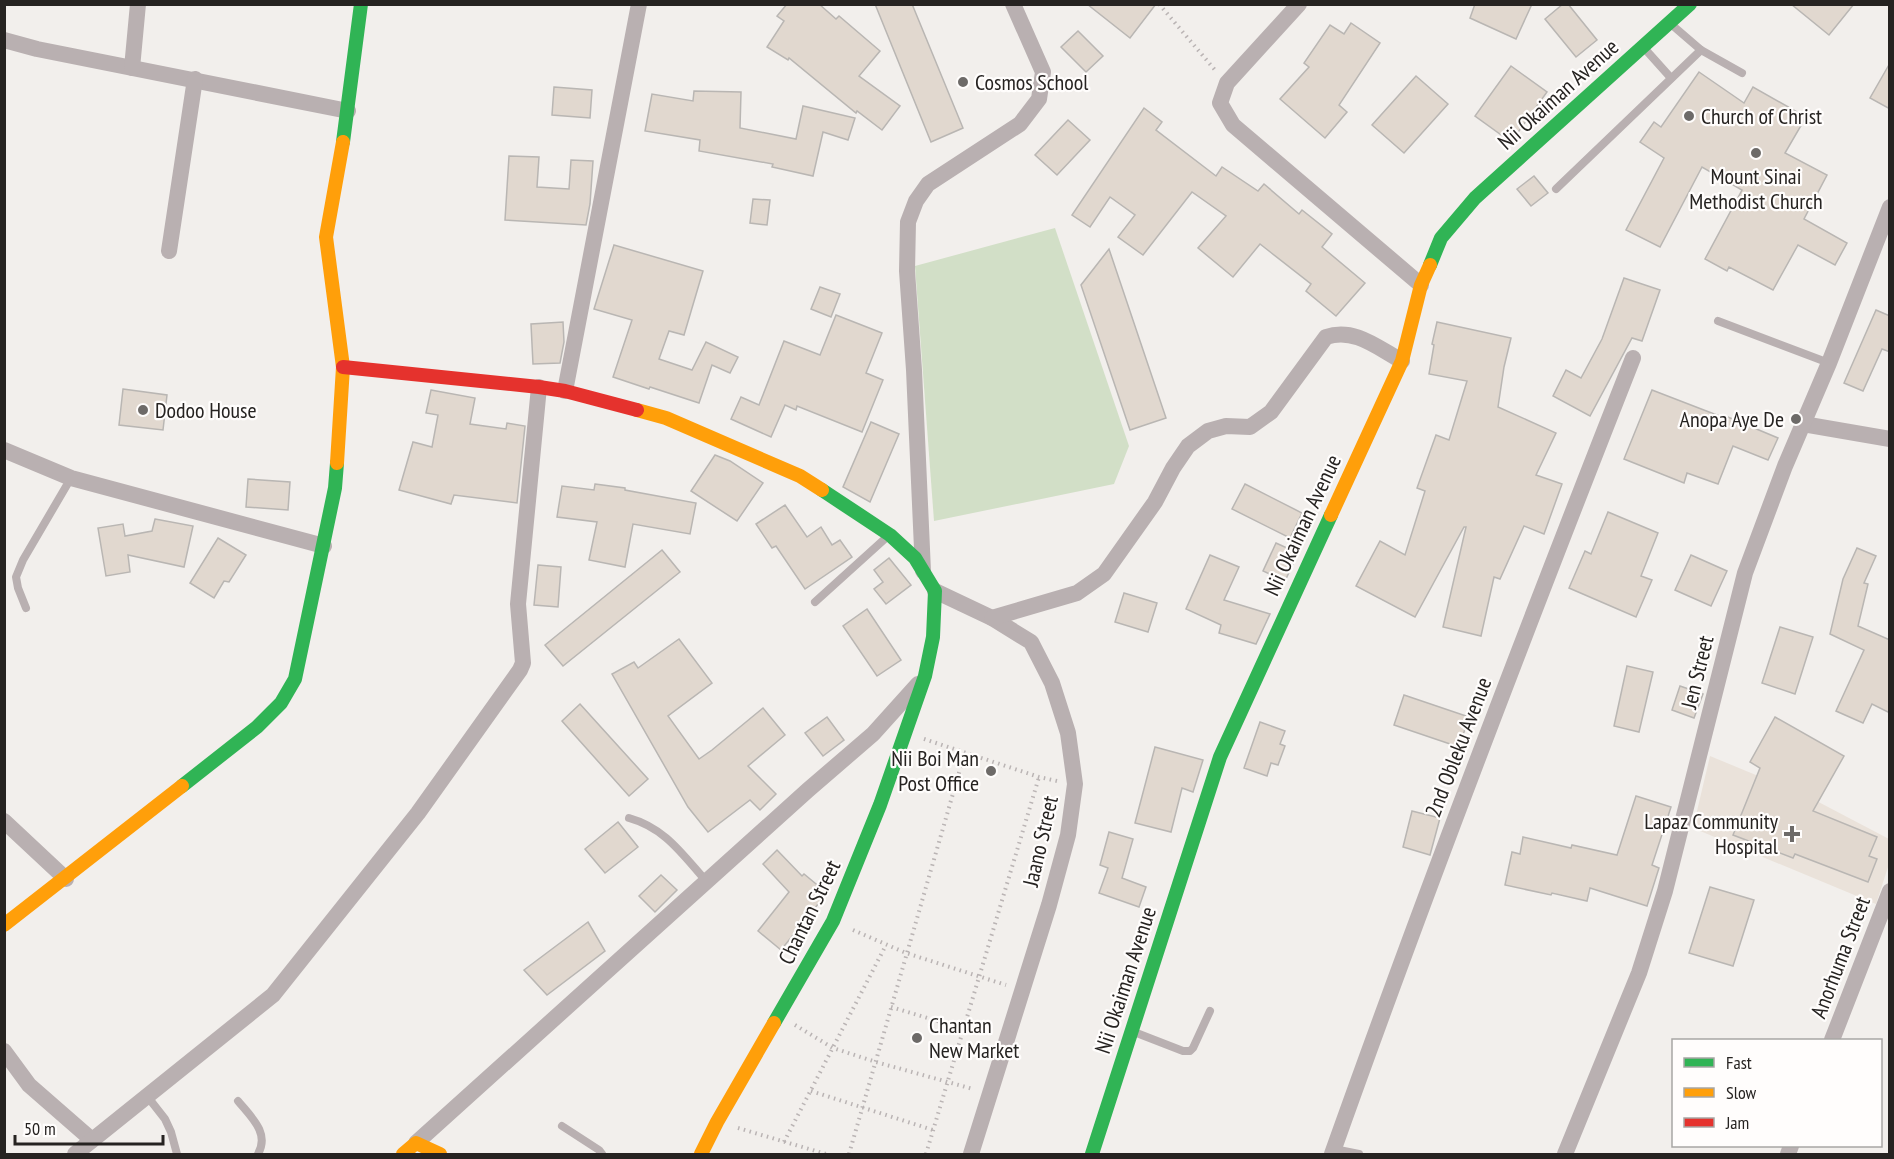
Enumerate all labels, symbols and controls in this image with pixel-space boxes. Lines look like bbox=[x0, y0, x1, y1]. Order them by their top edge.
street label: Nii Okaiman Avenue bbox=[1492, 32, 1624, 156]
place label: Cosmos School bbox=[975, 68, 1089, 96]
marker: Cosmos School bbox=[956, 75, 970, 89]
place label: Church of Christ bbox=[1701, 102, 1822, 130]
marker: Church of Christ bbox=[1682, 109, 1696, 123]
marker: Mount Sinai Methodist Church bbox=[1749, 146, 1763, 160]
place label: Mount Sinai Methodist Church bbox=[1689, 162, 1823, 215]
place label: Dodoo House bbox=[155, 396, 257, 424]
marker: Dodoo House bbox=[136, 403, 150, 417]
place label: Anopa Aye De bbox=[1680, 405, 1784, 433]
marker: Anopa Aye De bbox=[1789, 412, 1803, 426]
street label: Nii Okaiman Avenue bbox=[1257, 450, 1347, 600]
street label: Jen Street bbox=[1674, 633, 1720, 712]
street label: 2nd Obleku Avenue bbox=[1419, 673, 1497, 821]
place label: Nii Boi Man Post Office bbox=[891, 744, 979, 797]
marker: Nii Boi Man Post Office bbox=[984, 764, 998, 778]
street label: Jaano Street bbox=[1016, 793, 1064, 890]
place label: Lapaz Community Hospital bbox=[1644, 807, 1779, 860]
marker: Lapaz Community Hospital bbox=[1783, 825, 1801, 843]
street label: Chantan Street bbox=[772, 855, 846, 969]
street label: Anorhuma Street bbox=[1804, 892, 1876, 1022]
street label: Nii Okaiman Avenue bbox=[1088, 903, 1162, 1057]
place label: Chantan New Market bbox=[929, 1011, 1019, 1064]
marker: Chantan New Market bbox=[910, 1031, 924, 1045]
legend bbox=[1672, 1039, 1882, 1147]
text: Fast bbox=[1726, 1051, 1752, 1074]
text: Slow bbox=[1726, 1081, 1757, 1104]
scale bar bbox=[15, 1108, 164, 1146]
text: Jam bbox=[1725, 1111, 1749, 1134]
text: 50 m bbox=[24, 1117, 56, 1140]

